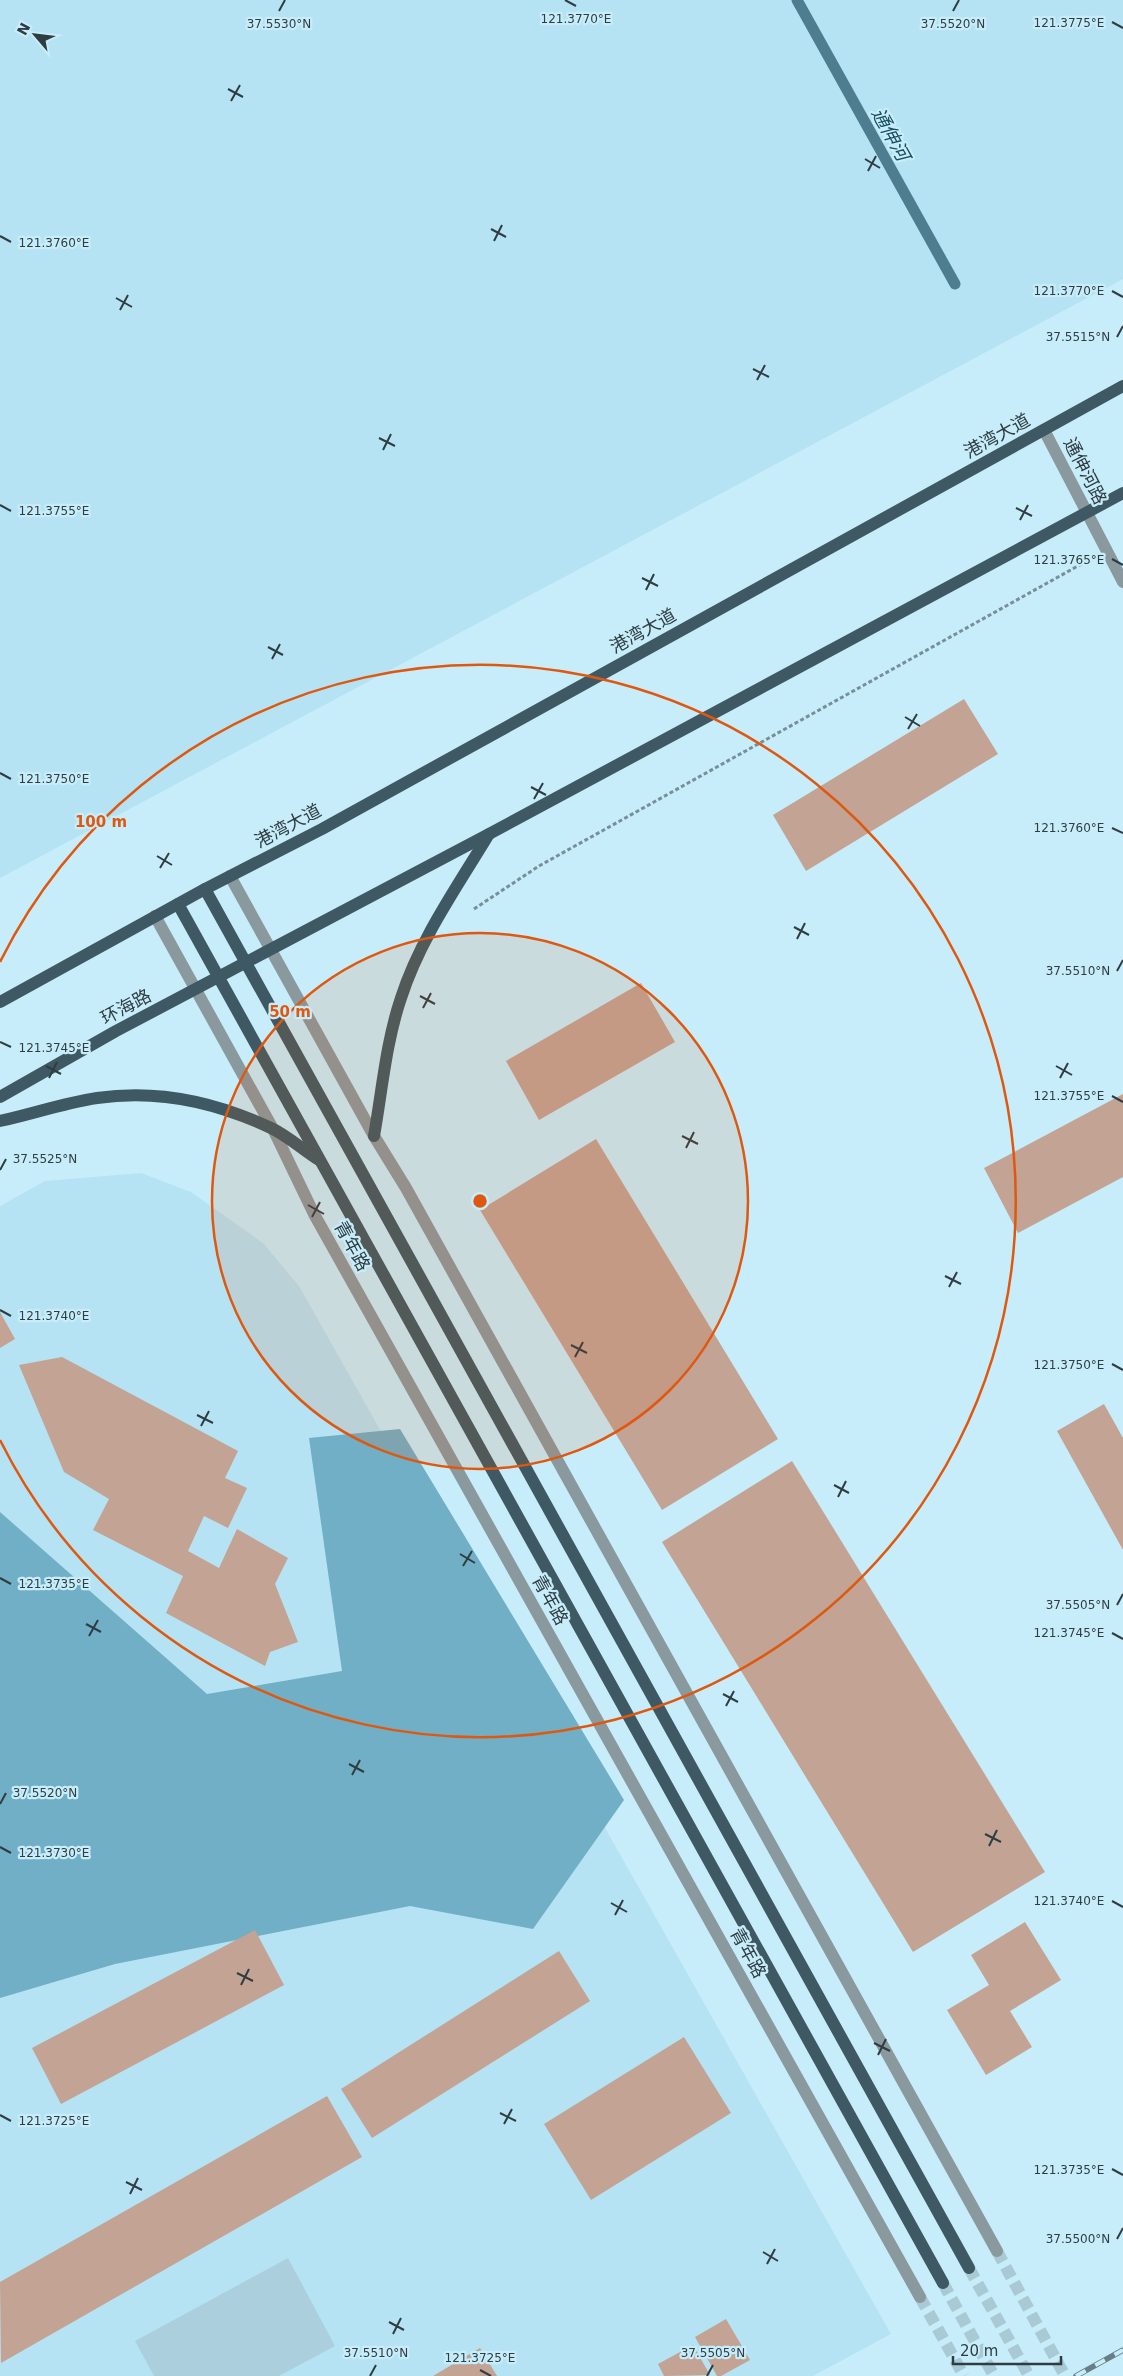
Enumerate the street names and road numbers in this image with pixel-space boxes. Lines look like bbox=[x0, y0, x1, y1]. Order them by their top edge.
street label: 港湾大道 bbox=[960, 409, 1033, 462]
street label: 通伸河路 bbox=[1060, 434, 1111, 508]
street label: 港湾大道 bbox=[606, 604, 679, 657]
street label: 港湾大道 bbox=[251, 799, 324, 852]
street label: 环海路 bbox=[97, 985, 155, 1029]
street label: 青年路 bbox=[330, 1217, 375, 1274]
street label: 青年路 bbox=[528, 1571, 573, 1628]
street label: 青年路 bbox=[726, 1924, 771, 1981]

